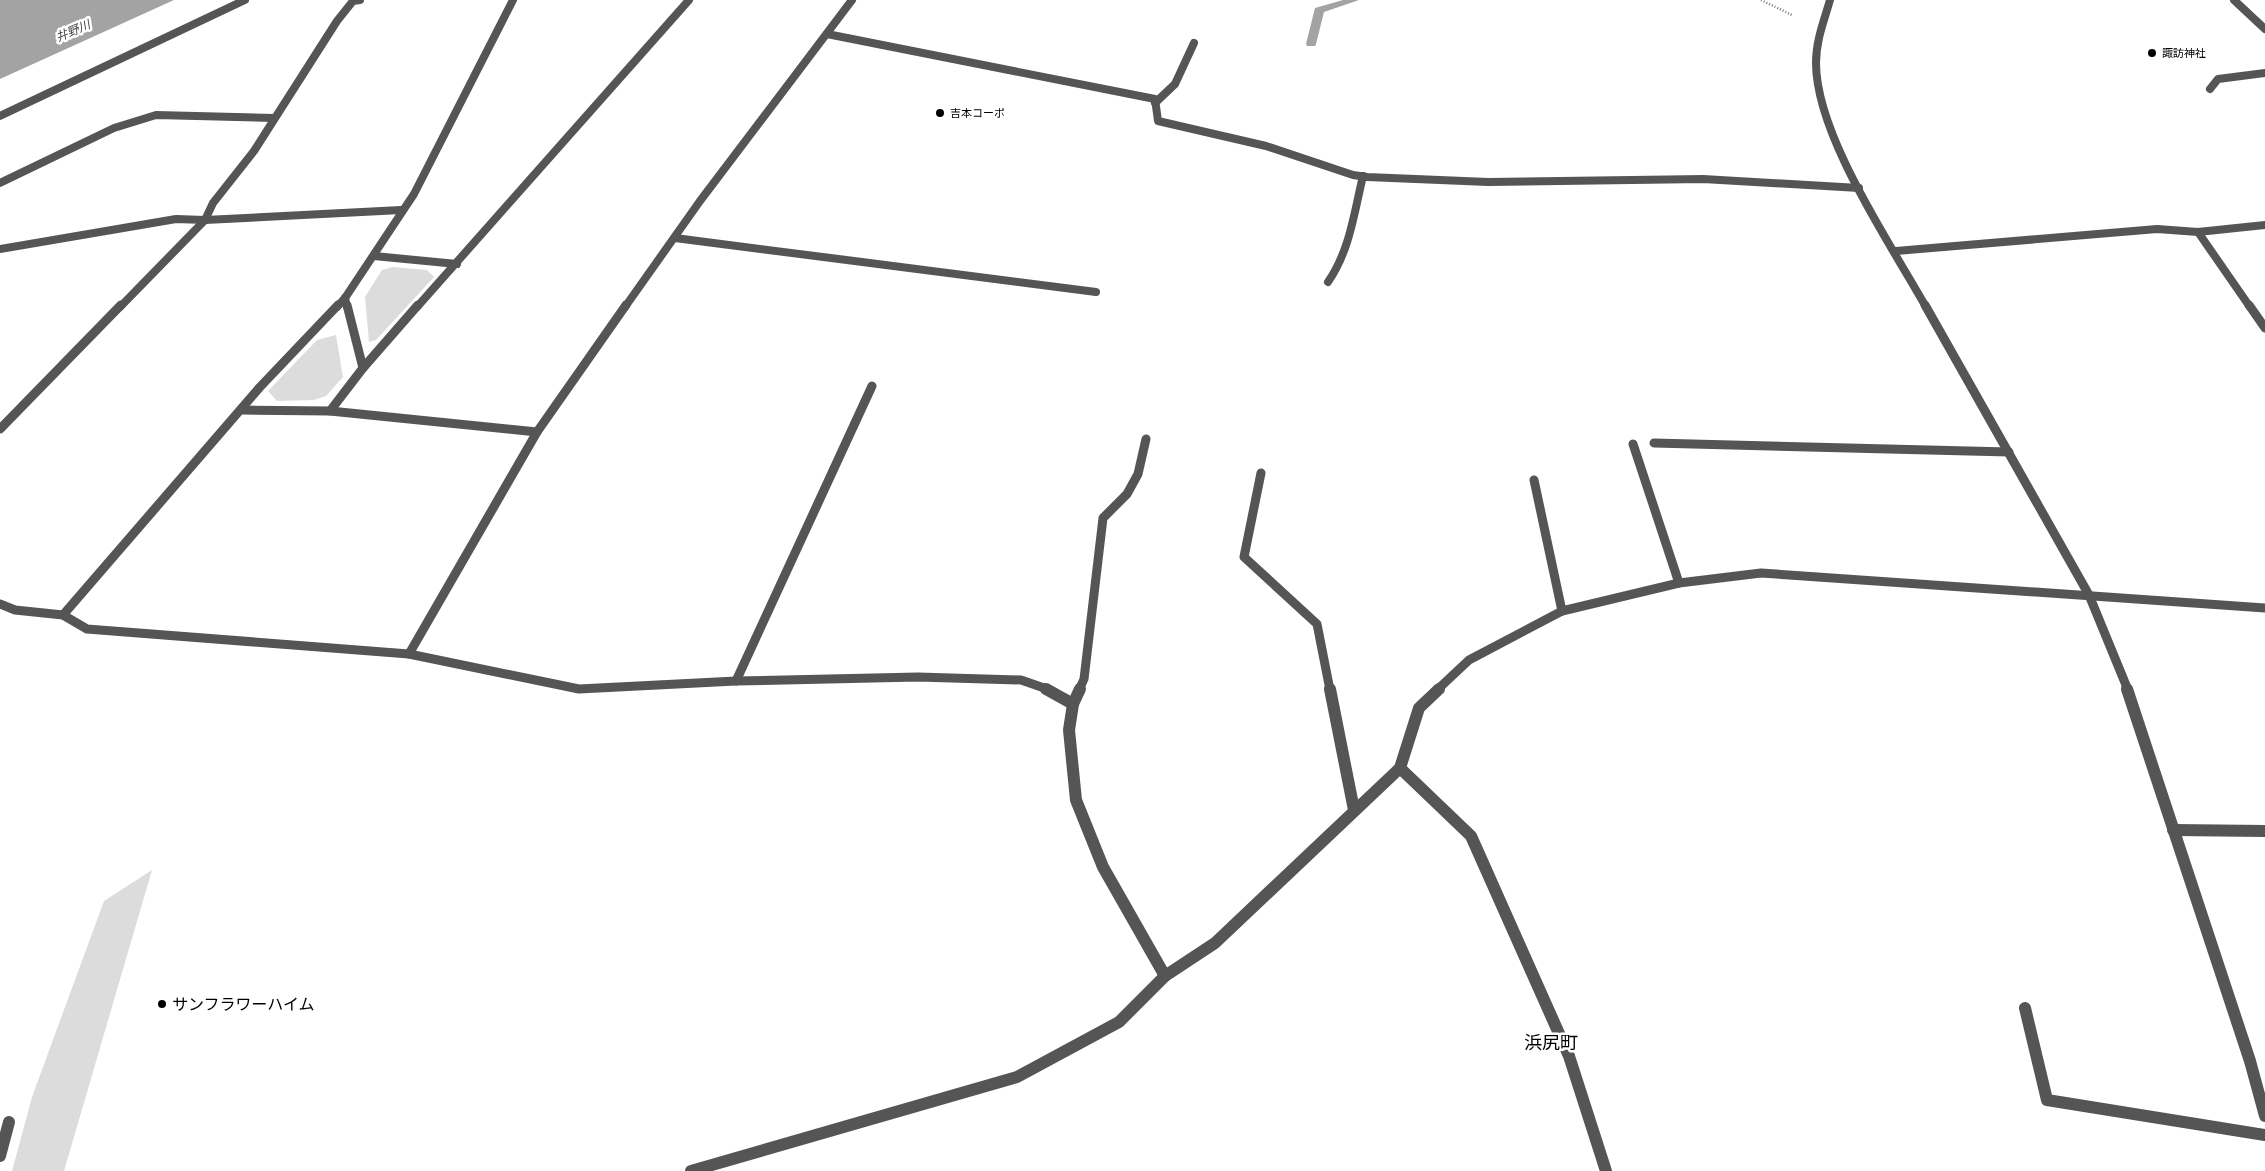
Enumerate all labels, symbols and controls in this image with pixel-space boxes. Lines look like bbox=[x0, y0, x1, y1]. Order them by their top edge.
water label: 井野川 bbox=[54, 17, 94, 44]
marker: 諏訪神社 bbox=[2146, 47, 2158, 59]
place label: 諏訪神社 bbox=[2162, 47, 2206, 60]
marker: 吉本コーポ bbox=[934, 107, 946, 119]
place label: 吉本コーポ bbox=[950, 107, 1005, 120]
place label: サンフラワーハイム bbox=[172, 995, 315, 1014]
marker: サンフラワーハイム bbox=[156, 998, 168, 1010]
district label: 浜尻町 bbox=[1524, 1032, 1578, 1054]

